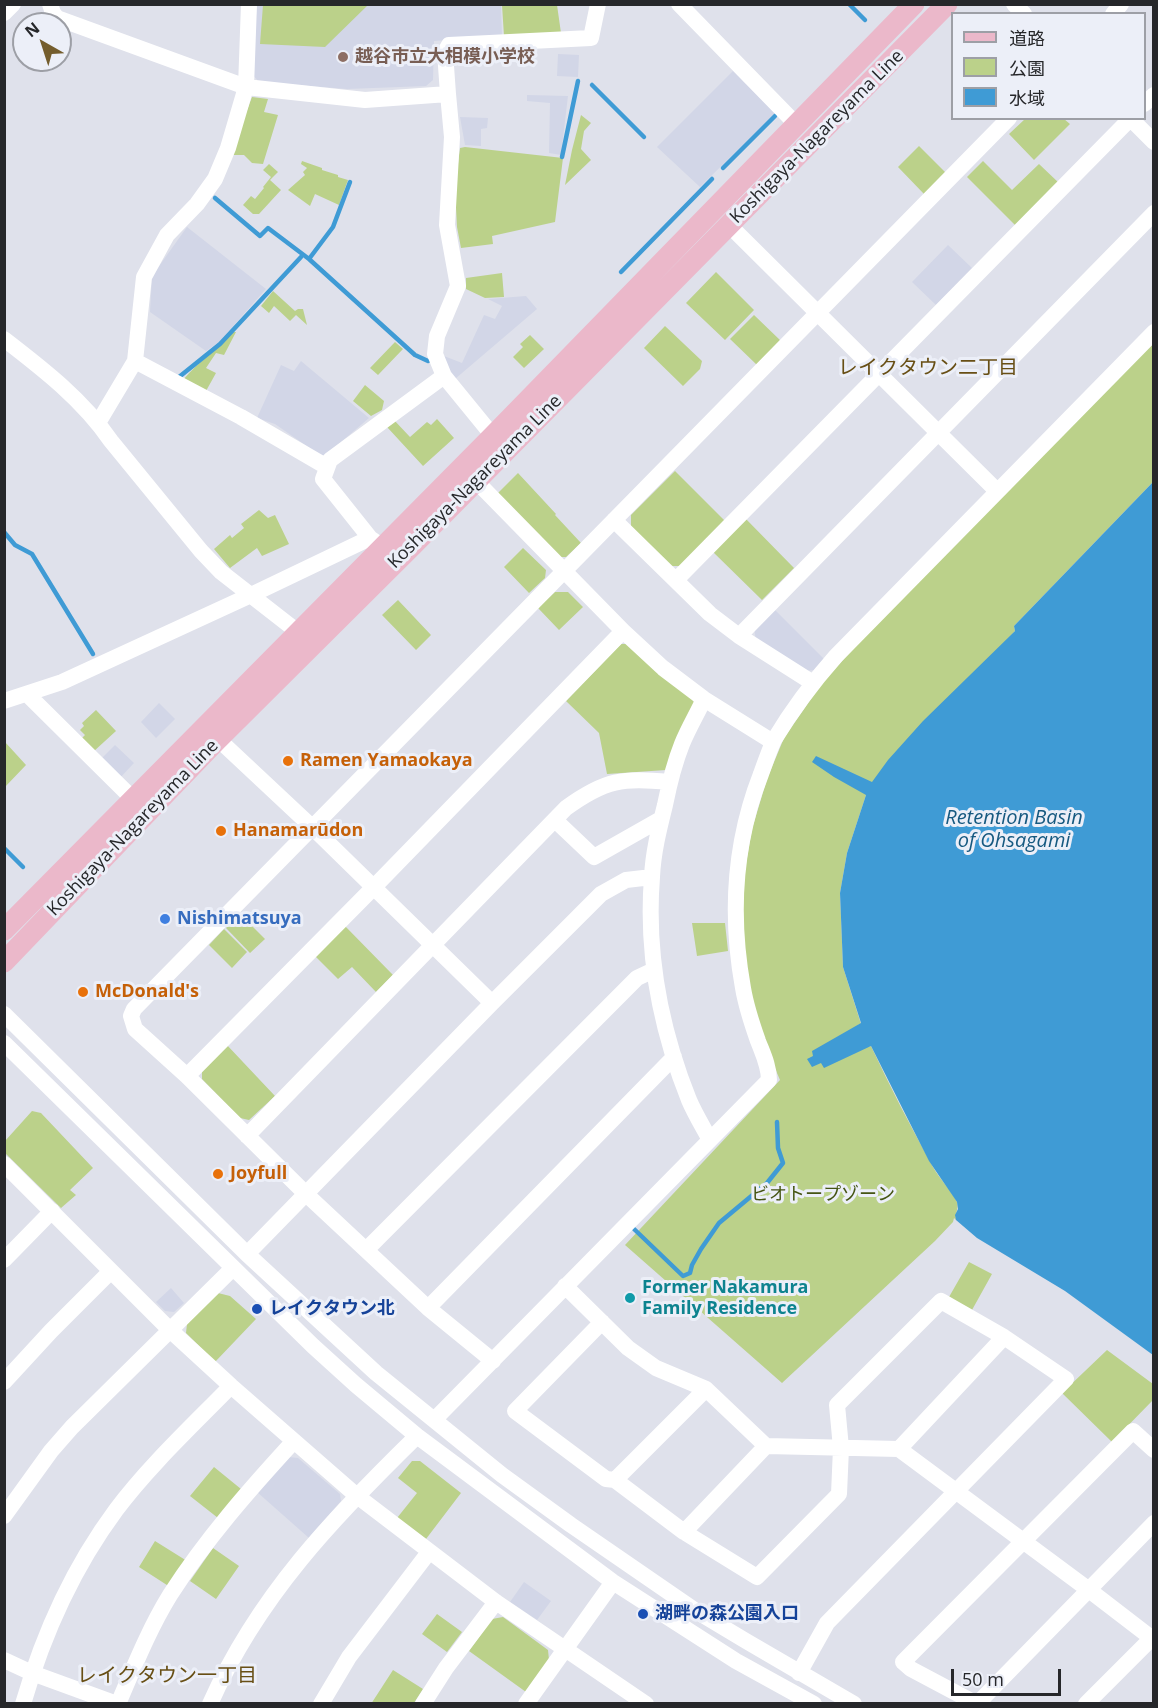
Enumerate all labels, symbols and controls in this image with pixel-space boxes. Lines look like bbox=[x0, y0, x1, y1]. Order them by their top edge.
north arrow bbox=[12, 12, 72, 72]
legend bbox=[951, 12, 1146, 120]
text: N bbox=[20, 17, 44, 42]
text: 道路 bbox=[1009, 26, 1045, 50]
place label: 越谷市立大相模小学校 bbox=[355, 46, 535, 68]
street label: Koshigaya-Nagareyama Line bbox=[726, 46, 908, 228]
marker: 越谷市立大相模小学校 bbox=[336, 50, 350, 64]
text: 公園 bbox=[1009, 56, 1045, 80]
text: 水域 bbox=[1009, 86, 1045, 110]
district label: レイクタウン二丁目 bbox=[838, 356, 1018, 380]
street label: Koshigaya-Nagareyama Line bbox=[384, 391, 566, 573]
street label: Koshigaya-Nagareyama Line bbox=[43, 735, 223, 921]
place label: Ramen Yamaokaya bbox=[300, 750, 473, 772]
marker: Ramen Yamaokaya bbox=[281, 754, 295, 768]
water label: Retention Basin of Ohsagami bbox=[945, 806, 1083, 853]
place label: Hanamarūdon bbox=[233, 820, 363, 842]
marker: Hanamarūdon bbox=[214, 824, 228, 838]
place label: Nishimatsuya bbox=[177, 908, 302, 930]
marker: Nishimatsuya bbox=[158, 912, 172, 926]
place label: McDonald's bbox=[95, 981, 199, 1003]
marker: McDonald's bbox=[76, 985, 90, 999]
place label: Joyfull bbox=[230, 1163, 287, 1185]
marker: Joyfull bbox=[211, 1167, 225, 1181]
park label: ビオトープゾーン bbox=[751, 1184, 895, 1206]
place label: Former Nakamura Family Residence bbox=[642, 1277, 808, 1320]
marker: Former Nakamura Family Residence bbox=[623, 1291, 637, 1305]
place label: レイクタウン北 bbox=[269, 1298, 395, 1320]
marker: レイクタウン北 bbox=[250, 1302, 264, 1316]
place label: 湖畔の森公園入口 bbox=[655, 1603, 799, 1625]
marker: 湖畔の森公園入口 bbox=[636, 1607, 650, 1621]
scale bar bbox=[954, 1657, 1064, 1695]
district label: レイクタウン一丁目 bbox=[77, 1664, 257, 1688]
text: 50 m bbox=[962, 1667, 1004, 1691]

